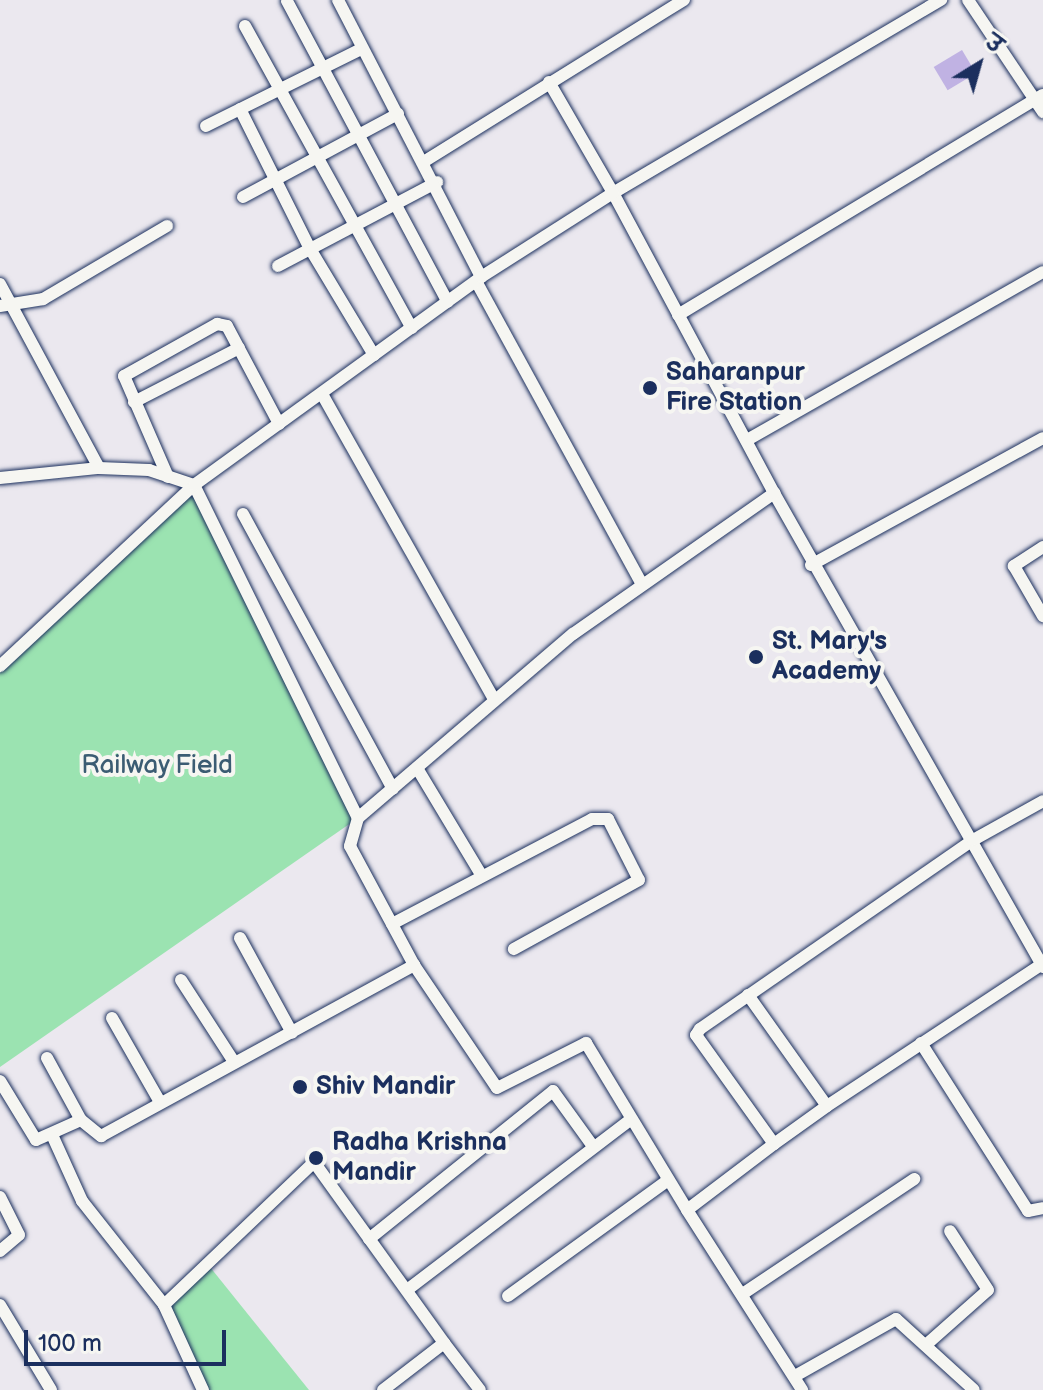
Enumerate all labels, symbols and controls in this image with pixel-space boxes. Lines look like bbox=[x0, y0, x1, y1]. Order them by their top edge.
north arrow bbox=[939, 24, 1019, 104]
text: उ bbox=[980, 29, 1008, 60]
place label: Saharanpur Fire Station bbox=[666, 357, 805, 418]
marker: Saharanpur Fire Station bbox=[641, 379, 659, 397]
place label: St. Mary's Academy bbox=[772, 626, 887, 688]
marker: St. Mary's Academy bbox=[747, 648, 765, 666]
park label: Railway Field bbox=[80, 750, 234, 782]
place label: Shiv Mandir bbox=[316, 1071, 455, 1103]
marker: Shiv Mandir bbox=[291, 1078, 309, 1096]
place label: Radha Krishna Mandir bbox=[332, 1127, 507, 1188]
marker: Radha Krishna Mandir bbox=[307, 1149, 325, 1167]
scale bar bbox=[28, 1314, 230, 1364]
text: 100 m bbox=[38, 1329, 102, 1358]

